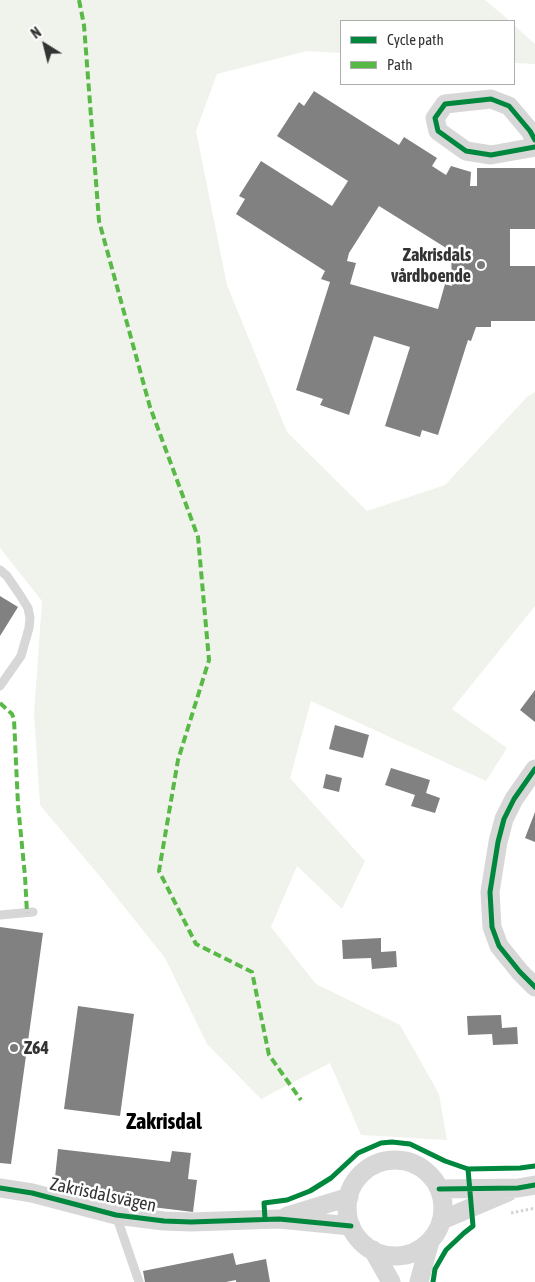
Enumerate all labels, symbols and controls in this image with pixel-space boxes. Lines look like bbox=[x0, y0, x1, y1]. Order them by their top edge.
north arrow bbox=[20, 20, 70, 70]
legend bbox=[340, 20, 515, 85]
text: N bbox=[28, 24, 44, 42]
text: Cycle path bbox=[387, 31, 444, 48]
text: Path bbox=[387, 56, 413, 73]
place label: Zakrisdals vårdboende bbox=[391, 244, 471, 286]
marker: Zakrisdals vårdboende bbox=[475, 259, 487, 271]
place label: Z64 bbox=[24, 1037, 49, 1059]
marker: Z64 bbox=[8, 1042, 20, 1054]
district label: Zakrisdal bbox=[126, 1109, 202, 1135]
street label: Zakrisdalsvägen bbox=[48, 1173, 158, 1217]

